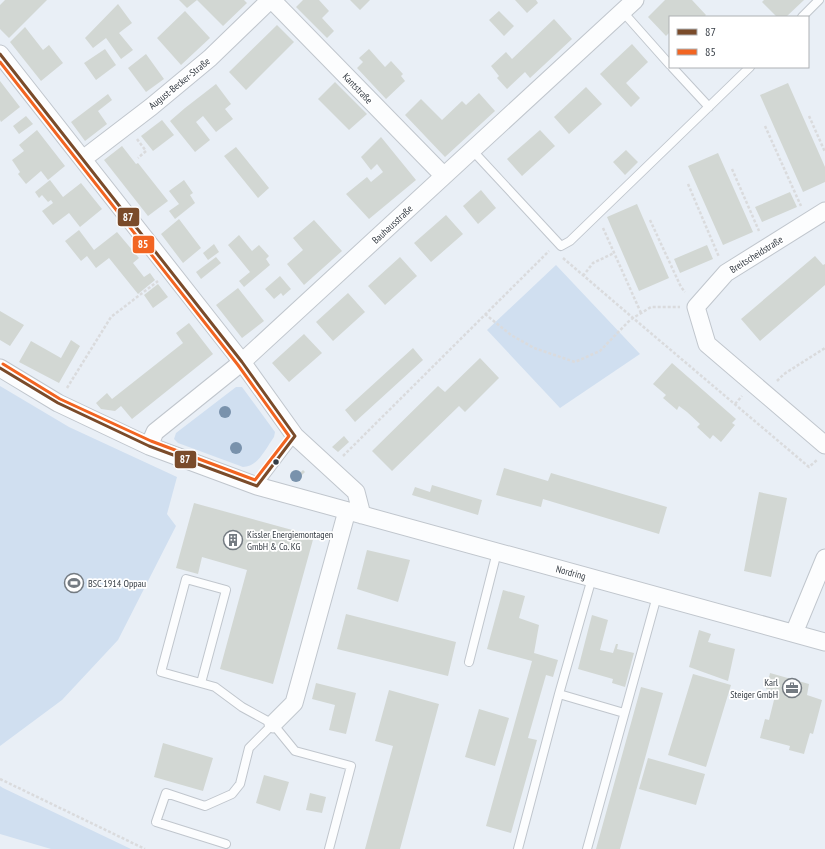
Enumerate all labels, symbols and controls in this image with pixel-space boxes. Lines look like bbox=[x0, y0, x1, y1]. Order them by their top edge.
legend bbox=[669, 16, 809, 68]
text: 87 bbox=[705, 24, 716, 39]
text: 85 bbox=[705, 44, 716, 59]
street label: August-Becker-Straße bbox=[146, 55, 213, 112]
street label: Kantstraße bbox=[340, 70, 375, 106]
street label: Bauhausstraße bbox=[369, 202, 415, 247]
line badge: 87 bbox=[117, 207, 140, 227]
text: 87 bbox=[123, 210, 133, 224]
street label: Breitscheidstraße bbox=[727, 233, 785, 276]
line badge: 85 bbox=[132, 235, 155, 254]
text: 85 bbox=[138, 237, 148, 251]
line badge: 87 bbox=[174, 450, 197, 469]
text: 87 bbox=[180, 452, 190, 466]
unlabelled marker bbox=[271, 457, 281, 467]
place label: Kissler Energiemontagen GmbH & Co. KG bbox=[247, 528, 333, 553]
building icon: Kissler Energiemontagen GmbH & Co. KG bbox=[222, 529, 244, 551]
street label: Nordring bbox=[555, 562, 587, 583]
sports icon: BSC 1914 Oppau bbox=[63, 572, 85, 594]
place label: BSC 1914 Oppau bbox=[88, 577, 146, 590]
place label: Karl Steiger GmbH bbox=[730, 676, 779, 701]
office icon: Karl Steiger GmbH bbox=[781, 677, 803, 699]

